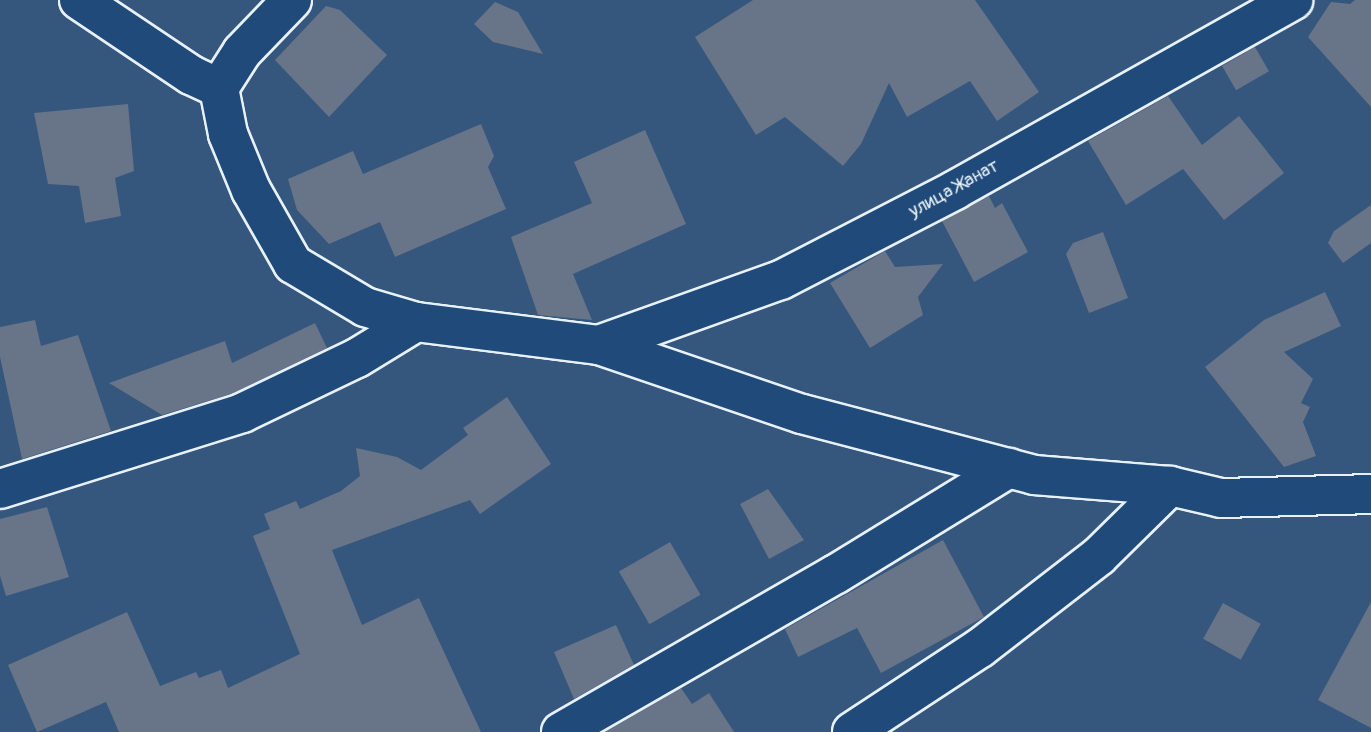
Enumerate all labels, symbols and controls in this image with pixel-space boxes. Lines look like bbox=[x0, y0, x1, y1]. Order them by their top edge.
street label: улица Жанат bbox=[905, 155, 1003, 223]

